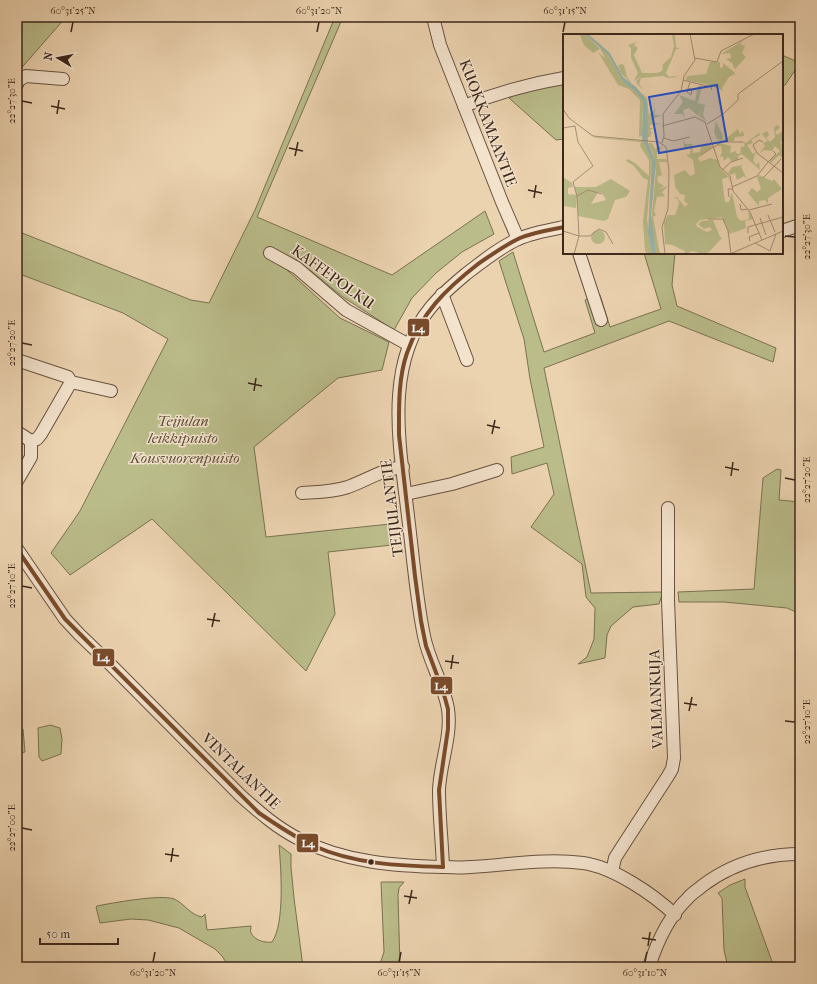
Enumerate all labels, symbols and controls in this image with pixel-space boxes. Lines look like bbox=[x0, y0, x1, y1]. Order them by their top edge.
text: 60°31'25"N bbox=[50, 5, 96, 17]
text: 60°31'20"N bbox=[296, 5, 343, 17]
text: 60°31'15"N bbox=[543, 5, 587, 17]
inset map bbox=[563, 34, 783, 254]
north arrow bbox=[38, 38, 78, 78]
text: N bbox=[42, 50, 56, 62]
street label: KUOKKAMAANTIE bbox=[455, 57, 521, 189]
text: 22°27'30"E bbox=[6, 78, 18, 124]
text: 22°27'30"E bbox=[801, 214, 813, 260]
street label: KAFFEPOLKU bbox=[288, 241, 378, 313]
line badge: L4 bbox=[407, 318, 430, 337]
text: 22°27'20"E bbox=[6, 320, 18, 366]
text: L4 bbox=[411, 322, 425, 335]
park label: Teijulan leikkipuisto bbox=[147, 412, 218, 447]
park label: Kousvuorenpuisto bbox=[129, 449, 240, 467]
text: 22°27'20"E bbox=[801, 457, 813, 503]
street label: TEIJULANTIE bbox=[377, 458, 407, 558]
text: 22°27'10"E bbox=[6, 563, 18, 609]
line badge: L4 bbox=[92, 648, 115, 667]
street label: VALMANKUJA bbox=[645, 649, 667, 750]
text: L4 bbox=[96, 651, 110, 664]
line badge: L4 bbox=[430, 676, 453, 695]
text: L4 bbox=[434, 680, 448, 693]
text: 22°27'10"E bbox=[801, 699, 813, 745]
street label: VINTALANTIE bbox=[197, 728, 284, 813]
text: 22°27'00"E bbox=[6, 804, 18, 852]
line badge: L4 bbox=[296, 833, 319, 853]
text: L4 bbox=[301, 837, 315, 850]
unlabelled marker bbox=[366, 857, 376, 867]
scale bar bbox=[40, 920, 118, 946]
text: 50 m bbox=[46, 927, 70, 941]
text: 60°31'20"N bbox=[130, 967, 177, 979]
text: 60°31'15"N bbox=[377, 967, 421, 979]
text: 60°31'10"N bbox=[623, 967, 668, 979]

